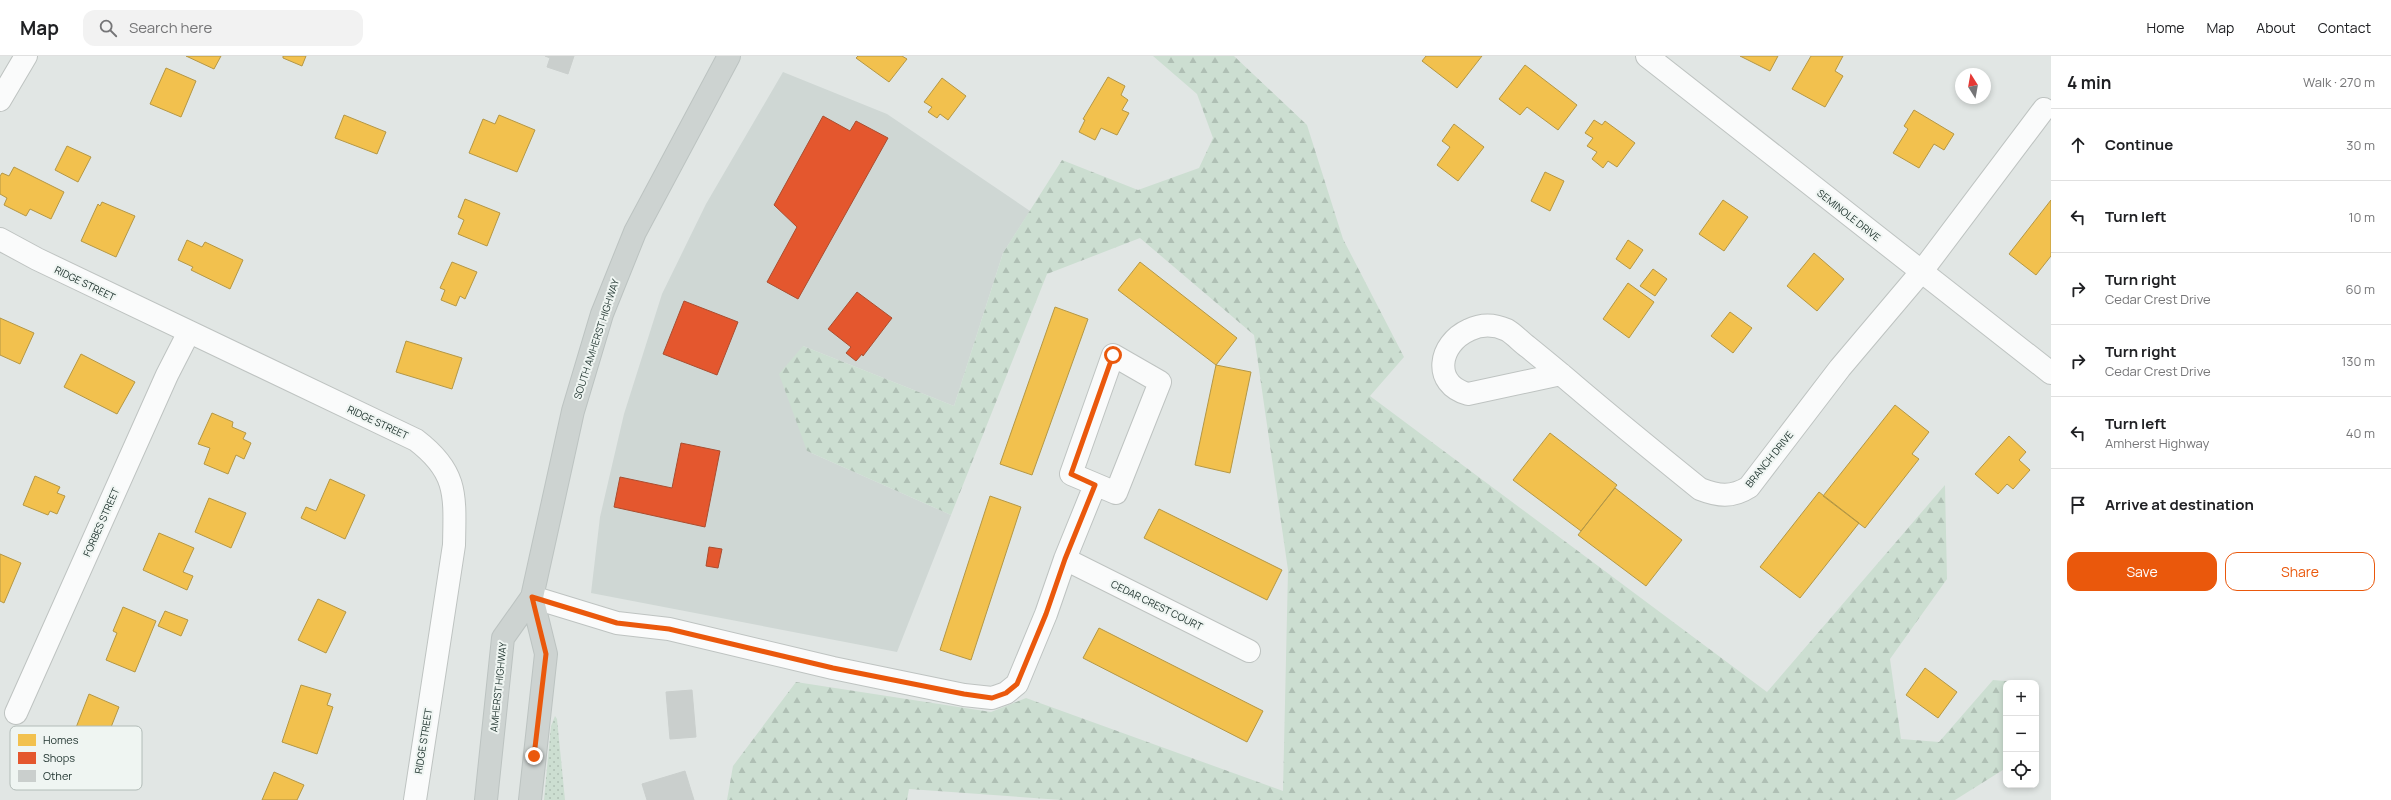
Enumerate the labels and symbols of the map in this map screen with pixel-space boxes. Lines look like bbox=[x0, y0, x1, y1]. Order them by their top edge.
north arrow bbox=[1955, 68, 1991, 104]
street label: SEMINOLE DRIVE bbox=[1815, 186, 1884, 244]
street label: RIDGE STREET bbox=[52, 262, 118, 304]
street label: SOUTH AMHERST HIGHWAY bbox=[570, 277, 622, 401]
route start bbox=[1104, 346, 1122, 364]
street label: RIDGE STREET bbox=[345, 402, 411, 442]
street label: BRANCH DRIVE bbox=[1742, 428, 1796, 490]
street label: FORBES STREET bbox=[80, 485, 122, 559]
street label: CEDAR CREST COURT bbox=[1109, 577, 1205, 633]
street label: AMHERST HIGHWAY bbox=[486, 641, 510, 733]
street label: RIDGE STREET bbox=[411, 707, 435, 775]
legend bbox=[10, 726, 142, 790]
text: Homes bbox=[43, 732, 79, 747]
route end bbox=[525, 747, 543, 765]
text: Shops bbox=[43, 750, 75, 765]
text: Other bbox=[43, 768, 72, 783]

